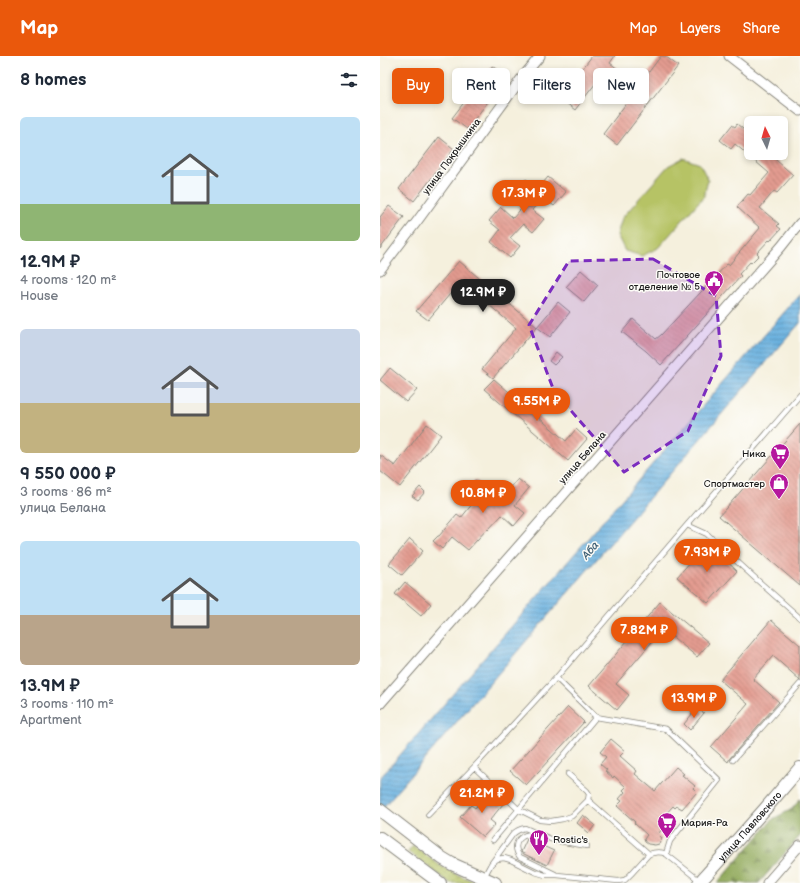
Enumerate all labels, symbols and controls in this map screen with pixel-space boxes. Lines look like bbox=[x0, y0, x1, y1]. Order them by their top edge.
text: Map bbox=[20, 17, 58, 40]
text: Map bbox=[629, 20, 657, 37]
text: Layers bbox=[679, 20, 721, 37]
text: Share bbox=[743, 20, 780, 37]
chip: Buy bbox=[392, 68, 444, 104]
chip: Rent bbox=[452, 68, 510, 104]
chip: Filters bbox=[518, 68, 585, 104]
chip: New bbox=[593, 68, 649, 104]
icon: filters bbox=[338, 69, 360, 91]
text: 8 homes bbox=[20, 70, 86, 90]
street label: улица Покрышкина bbox=[420, 116, 484, 197]
north arrow bbox=[744, 116, 788, 160]
map controls bbox=[744, 116, 788, 160]
icon: home bbox=[154, 143, 226, 215]
pin: 17.3M ₽ bbox=[487, 180, 561, 214]
text: 17.3M ₽ bbox=[501, 185, 547, 201]
text: 12.9M ₽ bbox=[20, 252, 80, 272]
place label: Почтовое отделение № 5 bbox=[629, 269, 700, 293]
public building icon: Почтовое отделение № 5 bbox=[703, 269, 725, 297]
text: 4 rooms · 120 m² bbox=[20, 272, 117, 288]
pin: 12.9M ₽ bbox=[446, 279, 520, 313]
text: 12.9M ₽ bbox=[460, 284, 506, 300]
text: House bbox=[20, 288, 58, 304]
icon: home bbox=[154, 355, 226, 427]
pin: 9.55M ₽ bbox=[500, 388, 574, 422]
text: 9.55M ₽ bbox=[513, 393, 561, 409]
street label: улица Белана bbox=[557, 429, 609, 487]
supermarket icon: Ника bbox=[769, 442, 791, 470]
place label: Ника bbox=[742, 448, 766, 460]
text: 9 550 000 ₽ bbox=[20, 464, 116, 484]
shop icon: Спортмастер bbox=[768, 472, 790, 500]
place label: Спортмастер bbox=[704, 478, 765, 490]
pin: 10.8M ₽ bbox=[446, 480, 520, 514]
text: 3 rooms · 86 m² bbox=[20, 484, 112, 500]
text: 10.8M ₽ bbox=[460, 485, 506, 501]
text: улица Белана bbox=[20, 500, 106, 516]
water label: Аба bbox=[579, 538, 602, 563]
pin: 7.93M ₽ bbox=[670, 539, 744, 573]
text: 7.93M ₽ bbox=[683, 544, 731, 560]
icon: home bbox=[154, 567, 226, 639]
pin: 7.82M ₽ bbox=[607, 617, 681, 651]
text: 7.82M ₽ bbox=[620, 622, 668, 638]
text: 13.9M ₽ bbox=[20, 676, 80, 696]
pin: 13.9M ₽ bbox=[657, 685, 731, 719]
text: 13.9M ₽ bbox=[671, 690, 717, 706]
text: 3 rooms · 110 m² bbox=[20, 696, 114, 712]
text: Apartment bbox=[20, 712, 81, 728]
pin: 21.2M ₽ bbox=[445, 780, 519, 814]
text: 21.2M ₽ bbox=[459, 785, 505, 801]
street label: улица Павловского bbox=[716, 789, 784, 864]
supermarket icon: Мария-Ра bbox=[656, 811, 678, 839]
place label: Мария-Ра bbox=[681, 817, 728, 829]
restaurant icon: Rostic's bbox=[528, 828, 550, 856]
place label: Rostic's bbox=[553, 834, 588, 846]

